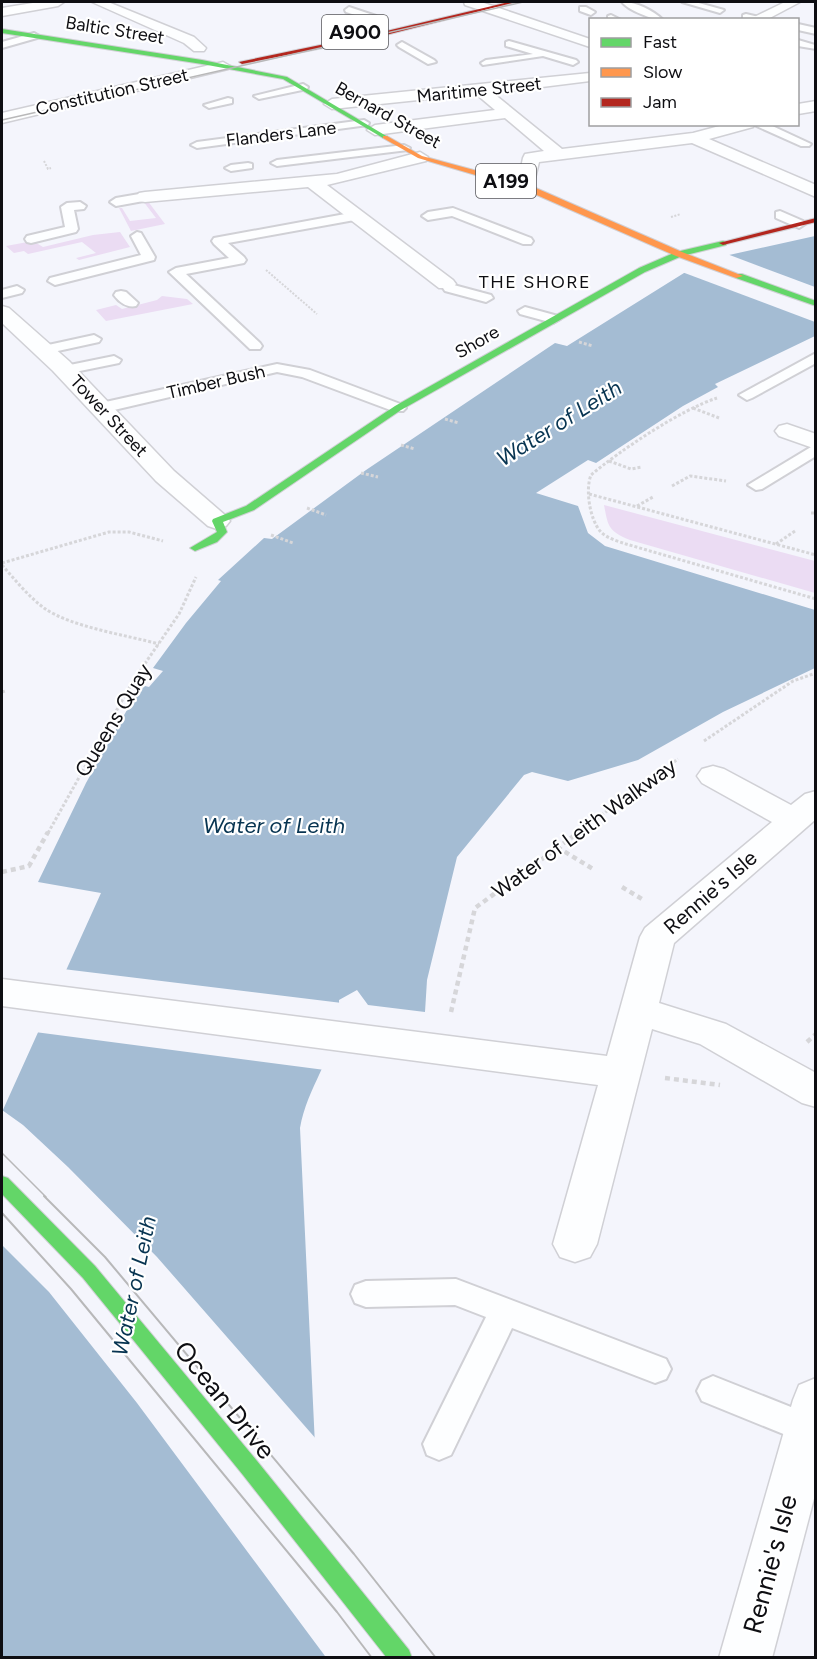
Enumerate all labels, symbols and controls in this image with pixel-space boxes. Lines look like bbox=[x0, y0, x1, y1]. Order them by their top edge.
street label: Baltic Street bbox=[64, 11, 166, 49]
road number: A900 bbox=[322, 15, 388, 49]
legend bbox=[589, 18, 799, 126]
text: Fast bbox=[643, 31, 677, 53]
text: Slow bbox=[643, 61, 682, 83]
street label: Constitution Street bbox=[34, 64, 191, 120]
street label: Maritime Street bbox=[415, 72, 543, 108]
street label: Bernard Street bbox=[331, 77, 445, 153]
text: Jam bbox=[643, 91, 677, 113]
street label: Flanders Lane bbox=[225, 116, 337, 152]
road number: A199 bbox=[476, 164, 536, 198]
district label: THE SHORE bbox=[479, 271, 591, 293]
street label: Shore bbox=[451, 321, 503, 363]
street label: Timber Bush bbox=[165, 360, 267, 404]
street label: Tower Street bbox=[66, 371, 153, 462]
water label: Water of Leith bbox=[492, 374, 626, 472]
street label: Queens Quay bbox=[69, 659, 157, 781]
street label: Water of Leith Walkway bbox=[487, 753, 681, 903]
water label: Water of Leith bbox=[203, 812, 345, 839]
street label: Rennie's Isle bbox=[658, 845, 762, 939]
water label: Water of Leith bbox=[106, 1214, 162, 1358]
street label: Ocean Drive bbox=[168, 1334, 282, 1466]
street label: Rennie's Isle bbox=[736, 1491, 804, 1637]

